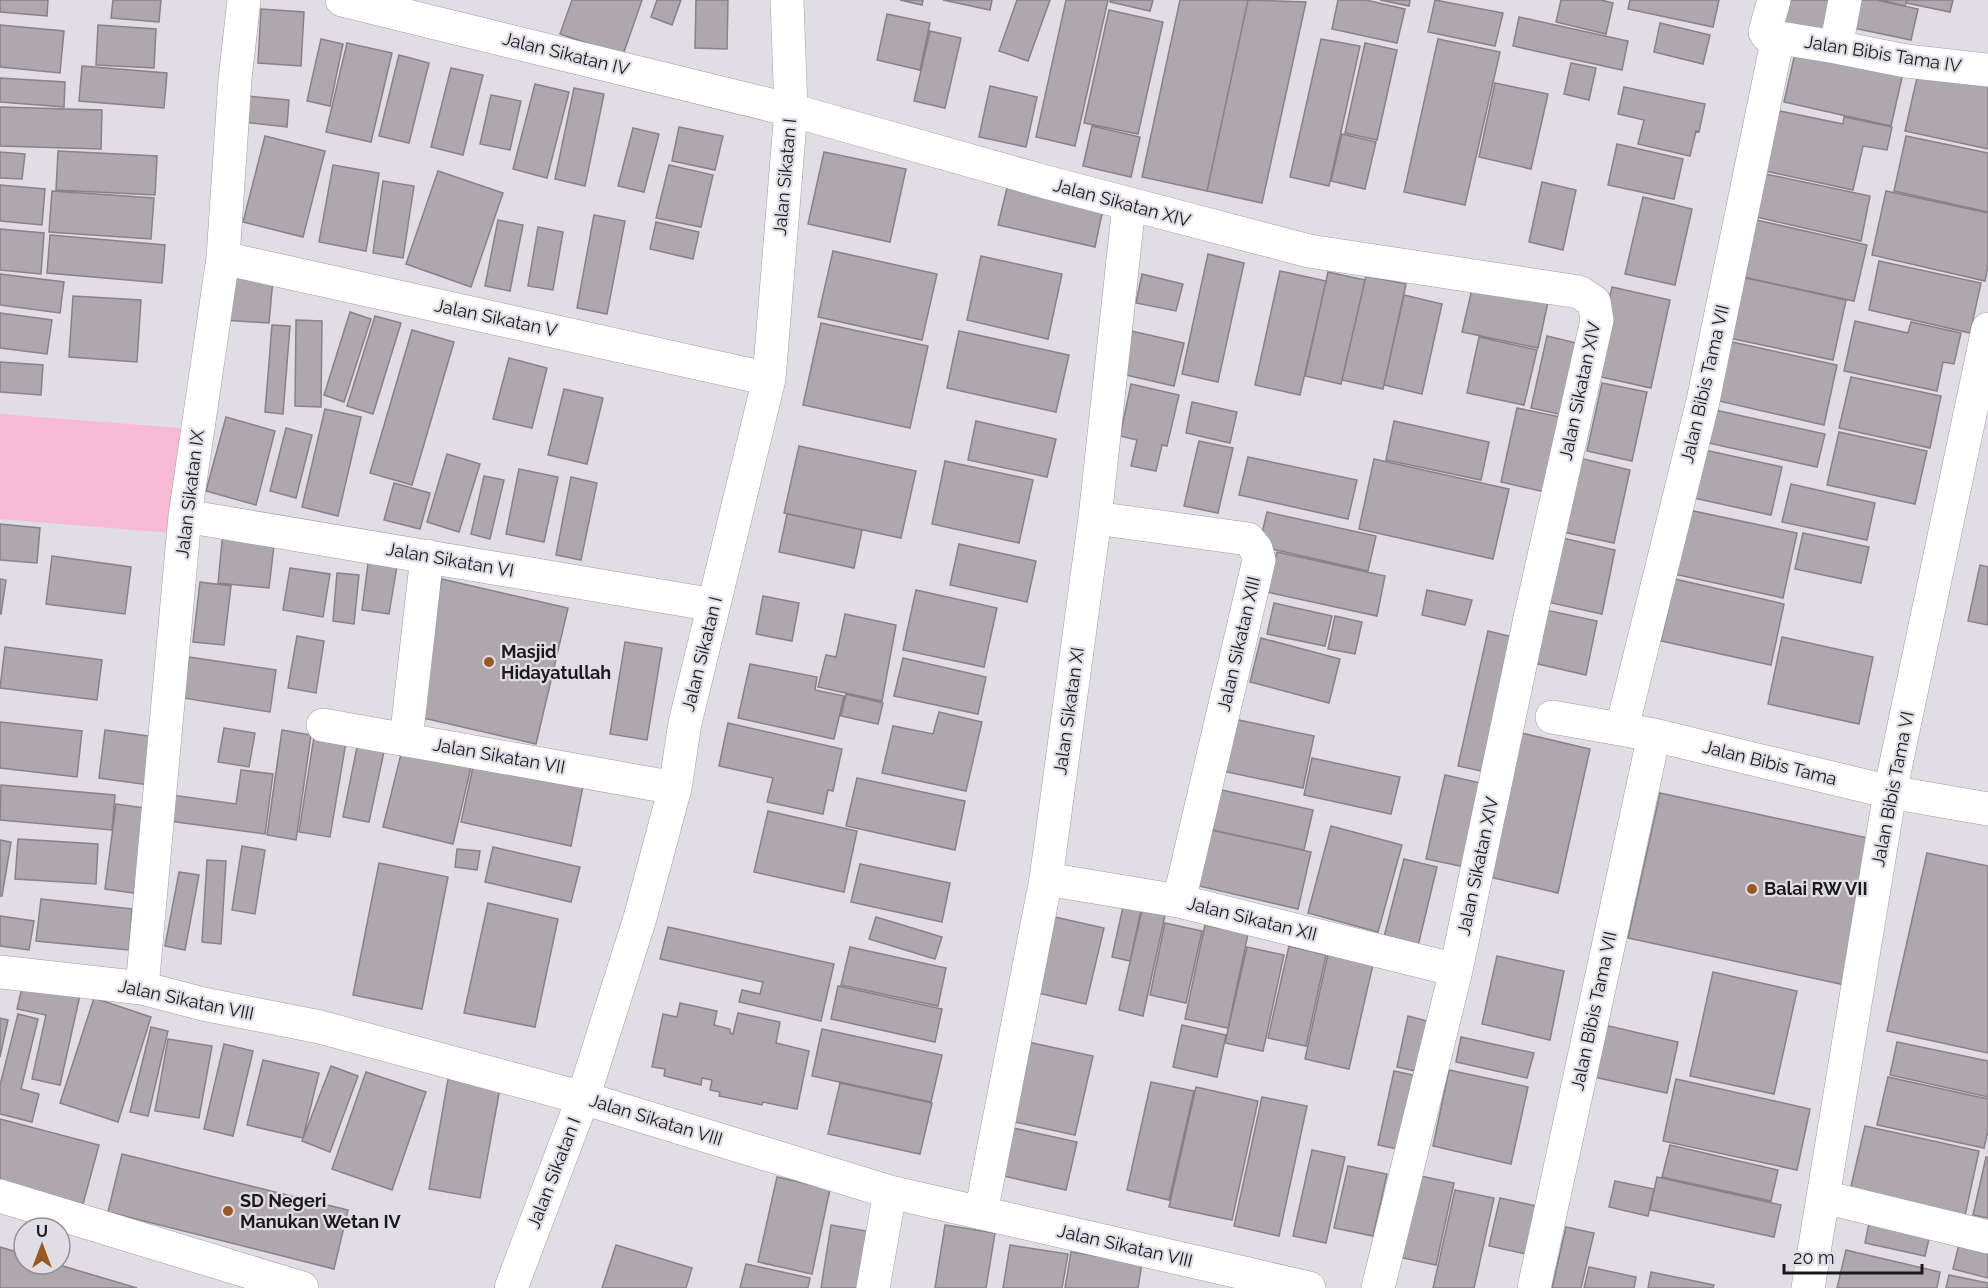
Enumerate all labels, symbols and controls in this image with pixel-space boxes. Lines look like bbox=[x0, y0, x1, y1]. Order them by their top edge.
street label: Jalan Sikatan IV bbox=[501, 28, 632, 79]
street label: Jalan Bibis Tama IV bbox=[1803, 31, 1963, 76]
street label: Jalan Sikatan I bbox=[769, 117, 800, 236]
street label: Jalan Sikatan XIV bbox=[1051, 174, 1193, 231]
street label: Jalan Sikatan V bbox=[433, 294, 559, 341]
street label: Jalan Bibis Tama VII bbox=[1676, 303, 1733, 465]
street label: Jalan Sikatan XIV bbox=[1555, 320, 1604, 462]
street label: Jalan Sikatan IX bbox=[171, 428, 208, 559]
street label: Jalan Sikatan VI bbox=[385, 538, 516, 581]
street label: Jalan Sikatan XIII bbox=[1213, 574, 1264, 713]
street label: Jalan Sikatan I bbox=[677, 594, 726, 713]
place label: Masjid Hidayatullah bbox=[501, 641, 611, 683]
street label: Jalan Sikatan XI bbox=[1049, 646, 1088, 776]
marker: Masjid Hidayatullah bbox=[482, 655, 496, 669]
street label: Jalan Bibis Tama VI bbox=[1867, 709, 1918, 868]
street label: Jalan Sikatan VII bbox=[431, 734, 567, 777]
street label: Jalan Bibis Tama bbox=[1701, 736, 1839, 789]
street label: Jalan Sikatan XIV bbox=[1453, 795, 1502, 937]
place label: Balai RW VII bbox=[1764, 878, 1868, 899]
marker: Balai RW VII bbox=[1745, 882, 1759, 896]
street label: Jalan Sikatan XII bbox=[1185, 892, 1319, 945]
street label: Jalan Bibis Tama VII bbox=[1566, 929, 1621, 1092]
street label: Jalan Sikatan VIII bbox=[116, 975, 256, 1024]
street label: Jalan Sikatan VIII bbox=[587, 1089, 725, 1150]
street label: Jalan Sikatan I bbox=[523, 1114, 584, 1231]
place label: SD Negeri Manukan Wetan IV bbox=[240, 1190, 402, 1232]
marker: SD Negeri Manukan Wetan IV bbox=[221, 1204, 235, 1218]
north arrow bbox=[12, 1216, 72, 1276]
street label: Jalan Sikatan VIII bbox=[1055, 1220, 1195, 1271]
text: U bbox=[36, 1222, 48, 1241]
scale bar bbox=[1784, 1237, 1922, 1275]
text: 20 m bbox=[1793, 1247, 1835, 1268]

